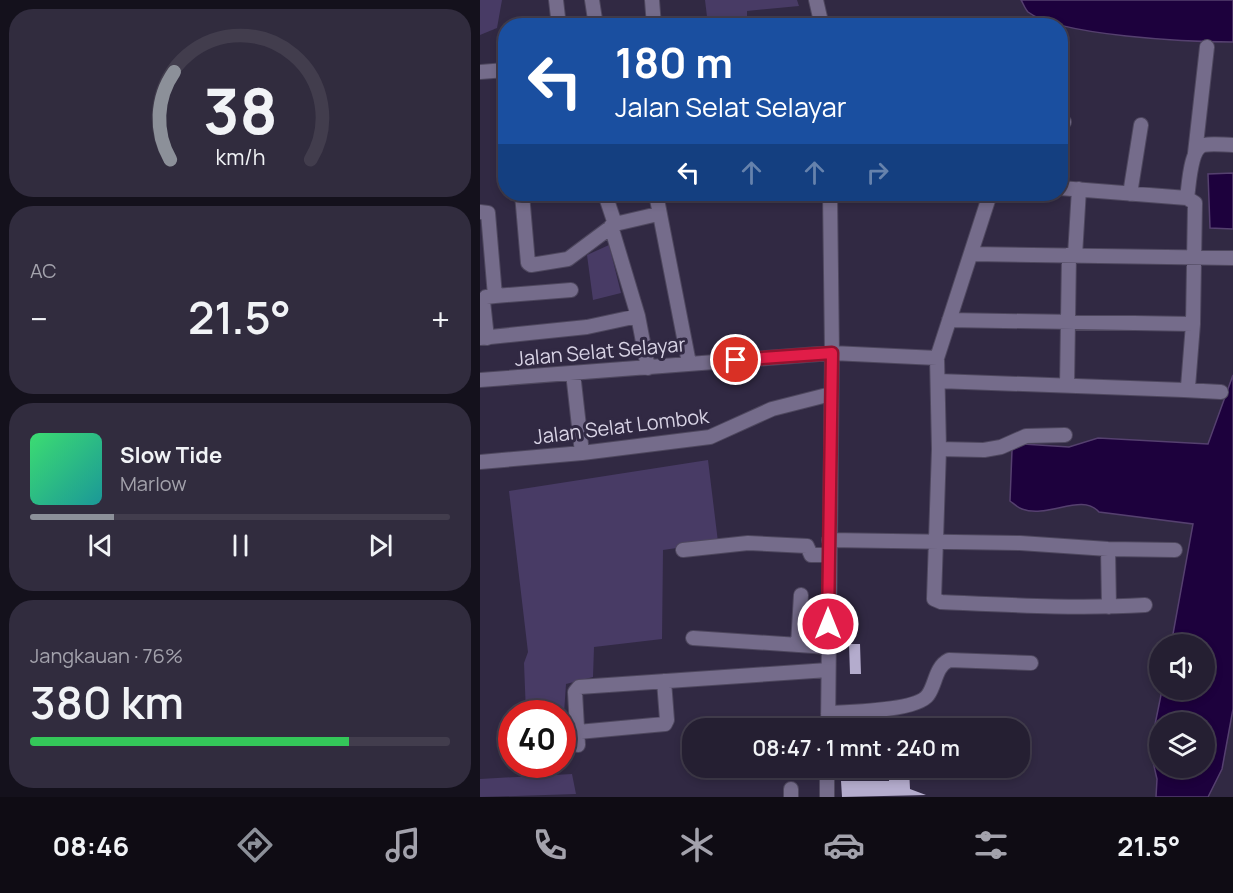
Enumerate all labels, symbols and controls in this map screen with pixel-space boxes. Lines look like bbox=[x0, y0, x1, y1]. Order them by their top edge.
text: 180 m bbox=[615, 33, 733, 91]
icon: left bbox=[516, 42, 594, 120]
text: 38 bbox=[203, 67, 277, 153]
text: Jalan Selat Selayar bbox=[615, 88, 847, 125]
text: km/h bbox=[215, 142, 265, 171]
icon: left bbox=[672, 156, 705, 189]
icon: ahead bbox=[735, 156, 768, 189]
icon: ahead bbox=[798, 156, 831, 189]
icon: right bbox=[861, 156, 894, 189]
text: AC bbox=[30, 257, 57, 284]
text: 21.5° bbox=[188, 286, 291, 348]
text: − bbox=[30, 296, 48, 341]
text: + bbox=[431, 296, 450, 341]
street label: Jalan Selat Selayar bbox=[513, 330, 687, 372]
pin bbox=[710, 334, 761, 385]
icon: arrive bbox=[719, 343, 752, 376]
street label: Jalan Selat Lombok bbox=[532, 402, 711, 450]
text: Slow Tide bbox=[120, 440, 222, 470]
text: Marlow bbox=[120, 470, 187, 497]
icon: previous bbox=[84, 529, 117, 562]
icon: pause bbox=[224, 529, 257, 562]
icon: next bbox=[364, 529, 397, 562]
position arrow bbox=[796, 592, 860, 656]
map controls bbox=[1149, 634, 1215, 778]
button: sound bbox=[1149, 634, 1215, 700]
text: Jangkauan · 76% bbox=[30, 642, 183, 669]
text: 380 km bbox=[30, 671, 184, 733]
speed limit sign: 40 bbox=[498, 700, 576, 778]
button: layers bbox=[1149, 712, 1215, 778]
text: 08:47 · 1 mnt · 240 m bbox=[752, 733, 960, 763]
icon: directions bbox=[234, 824, 276, 866]
icon: music bbox=[382, 824, 424, 866]
icon: phone bbox=[529, 824, 571, 866]
icon: climate bbox=[676, 824, 718, 866]
icon: car bbox=[823, 824, 865, 866]
icon: filters bbox=[970, 824, 1012, 866]
text: 08:46 bbox=[53, 827, 129, 864]
text: 21.5° bbox=[1117, 827, 1180, 864]

